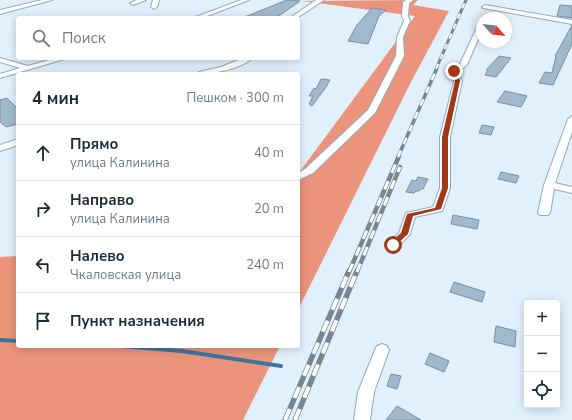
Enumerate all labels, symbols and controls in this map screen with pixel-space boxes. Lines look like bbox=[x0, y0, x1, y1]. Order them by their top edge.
north arrow bbox=[476, 12, 512, 48]
search box bbox=[16, 16, 300, 60]
icon: search bbox=[30, 27, 52, 49]
text: Поиск bbox=[62, 28, 106, 48]
route end bbox=[445, 62, 463, 80]
text: 4 мин bbox=[32, 87, 79, 110]
text: Пешком · 300 m bbox=[186, 89, 284, 107]
text: Прямо bbox=[70, 134, 118, 154]
icon: ahead bbox=[32, 142, 54, 164]
text: 40 m bbox=[254, 144, 284, 162]
text: улица Калинина bbox=[70, 154, 170, 172]
text: Направо bbox=[70, 190, 134, 210]
icon: right bbox=[32, 198, 54, 220]
text: 20 m bbox=[254, 200, 284, 218]
text: улица Калинина bbox=[70, 210, 170, 228]
route start bbox=[384, 236, 402, 254]
text: Налево bbox=[70, 246, 125, 266]
icon: left bbox=[32, 254, 54, 276]
text: 240 m bbox=[246, 256, 284, 274]
text: Чкаловская улица bbox=[70, 266, 181, 284]
map controls bbox=[524, 300, 560, 408]
button: + bbox=[524, 300, 560, 336]
icon: arrive bbox=[32, 310, 54, 332]
text: Пункт назначения bbox=[70, 311, 205, 331]
button: − bbox=[524, 336, 560, 372]
button: locate bbox=[524, 372, 560, 408]

